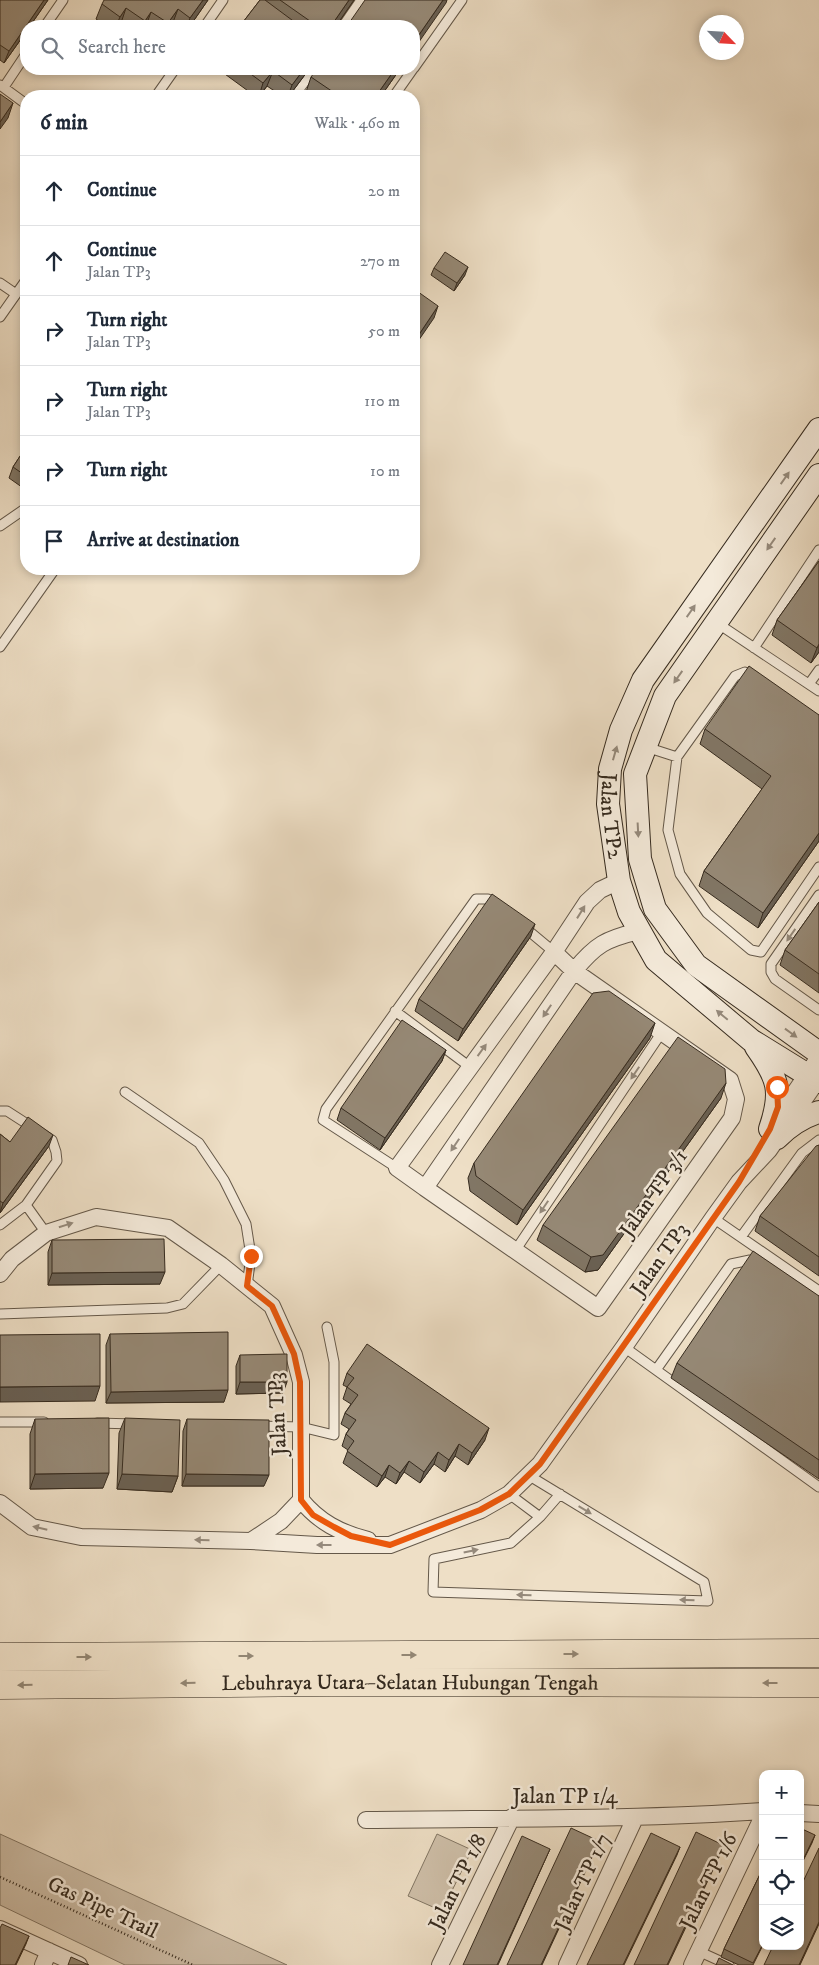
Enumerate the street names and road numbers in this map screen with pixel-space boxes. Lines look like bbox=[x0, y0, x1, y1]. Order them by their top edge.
street label: Jalan TP2 bbox=[594, 770, 628, 861]
street label: Jalan TP 3/1 bbox=[613, 1145, 694, 1244]
street label: Jalan TP3 bbox=[624, 1218, 694, 1303]
street label: Jalan TP3 bbox=[263, 1372, 293, 1458]
street label: Lebuhraya Utara–Selatan Hubungan Tengah bbox=[221, 1670, 599, 1697]
street label: Jalan TP 1/4 bbox=[510, 1784, 618, 1810]
street label: Jalan TP 1/6 bbox=[673, 1828, 744, 1936]
street label: Jalan TP 1/7 bbox=[548, 1829, 617, 1937]
street label: Jalan TP 1/8 bbox=[423, 1830, 492, 1937]
street label: Gas Pipe Trail bbox=[43, 1871, 162, 1945]

